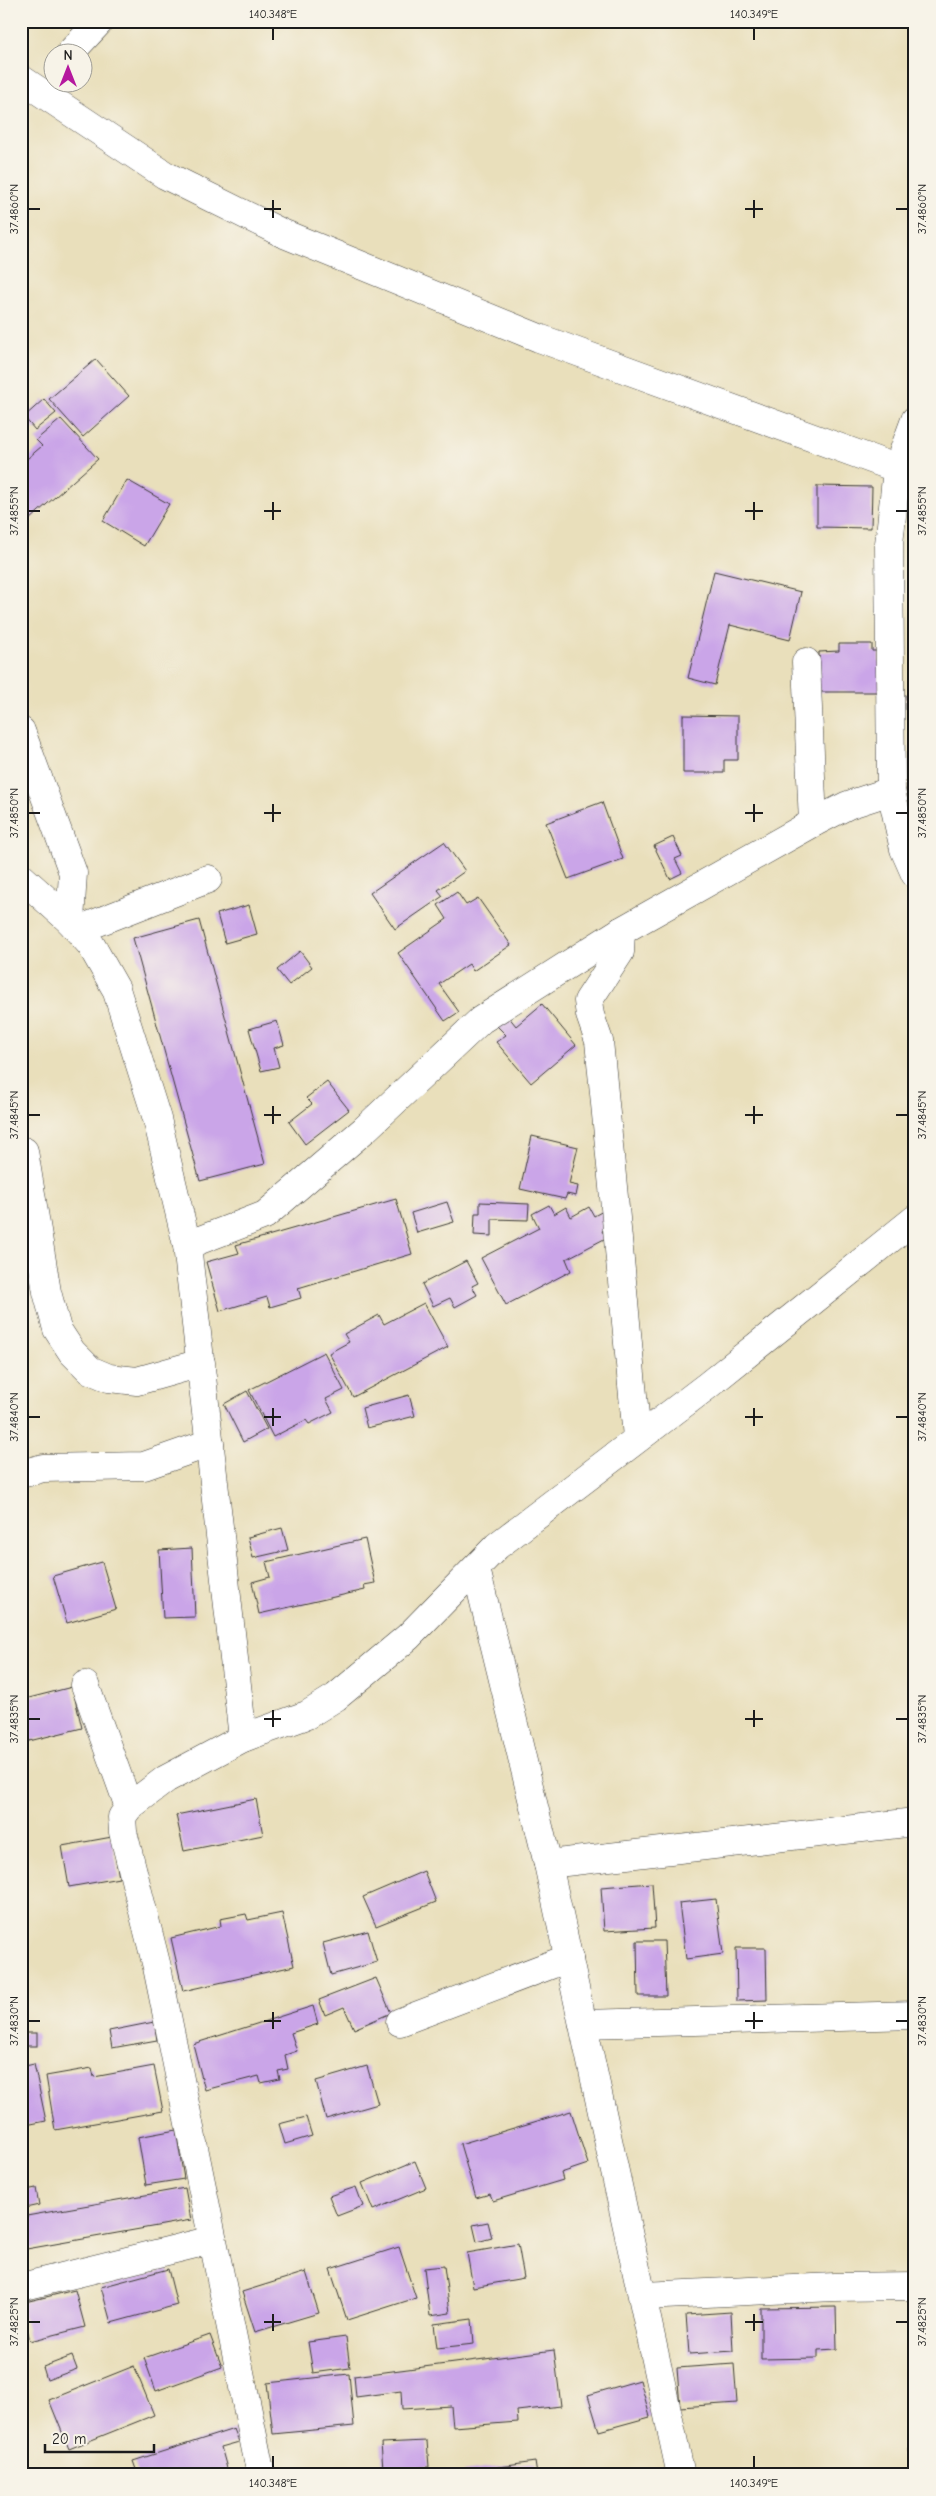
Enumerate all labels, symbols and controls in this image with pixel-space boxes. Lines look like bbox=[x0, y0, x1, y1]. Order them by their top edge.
text: 140.348°E bbox=[249, 7, 297, 21]
text: 140.349°E bbox=[730, 7, 778, 21]
north arrow bbox=[42, 42, 92, 92]
text: N bbox=[63, 47, 73, 64]
text: 37.4860°N bbox=[7, 184, 21, 234]
text: 37.4860°N bbox=[915, 184, 929, 234]
text: 37.4855°N bbox=[7, 486, 21, 536]
text: 37.4855°N bbox=[915, 486, 929, 536]
text: 37.4850°N bbox=[7, 788, 21, 838]
text: 37.4850°N bbox=[915, 788, 929, 838]
text: 37.4845°N bbox=[7, 1091, 21, 1139]
text: 37.4845°N bbox=[915, 1091, 929, 1139]
text: 37.4840°N bbox=[7, 1392, 21, 1442]
text: 37.4840°N bbox=[915, 1392, 929, 1442]
text: 37.4835°N bbox=[7, 1694, 21, 1744]
text: 37.4835°N bbox=[915, 1694, 929, 1744]
text: 37.4830°N bbox=[7, 1996, 21, 2046]
text: 37.4830°N bbox=[915, 1996, 929, 2046]
text: 37.4825°N bbox=[7, 2297, 21, 2347]
text: 37.4825°N bbox=[915, 2297, 929, 2347]
scale bar bbox=[45, 2421, 154, 2453]
text: 20 m bbox=[52, 2430, 86, 2448]
text: 140.348°E bbox=[249, 2476, 297, 2490]
text: 140.349°E bbox=[730, 2476, 778, 2490]

